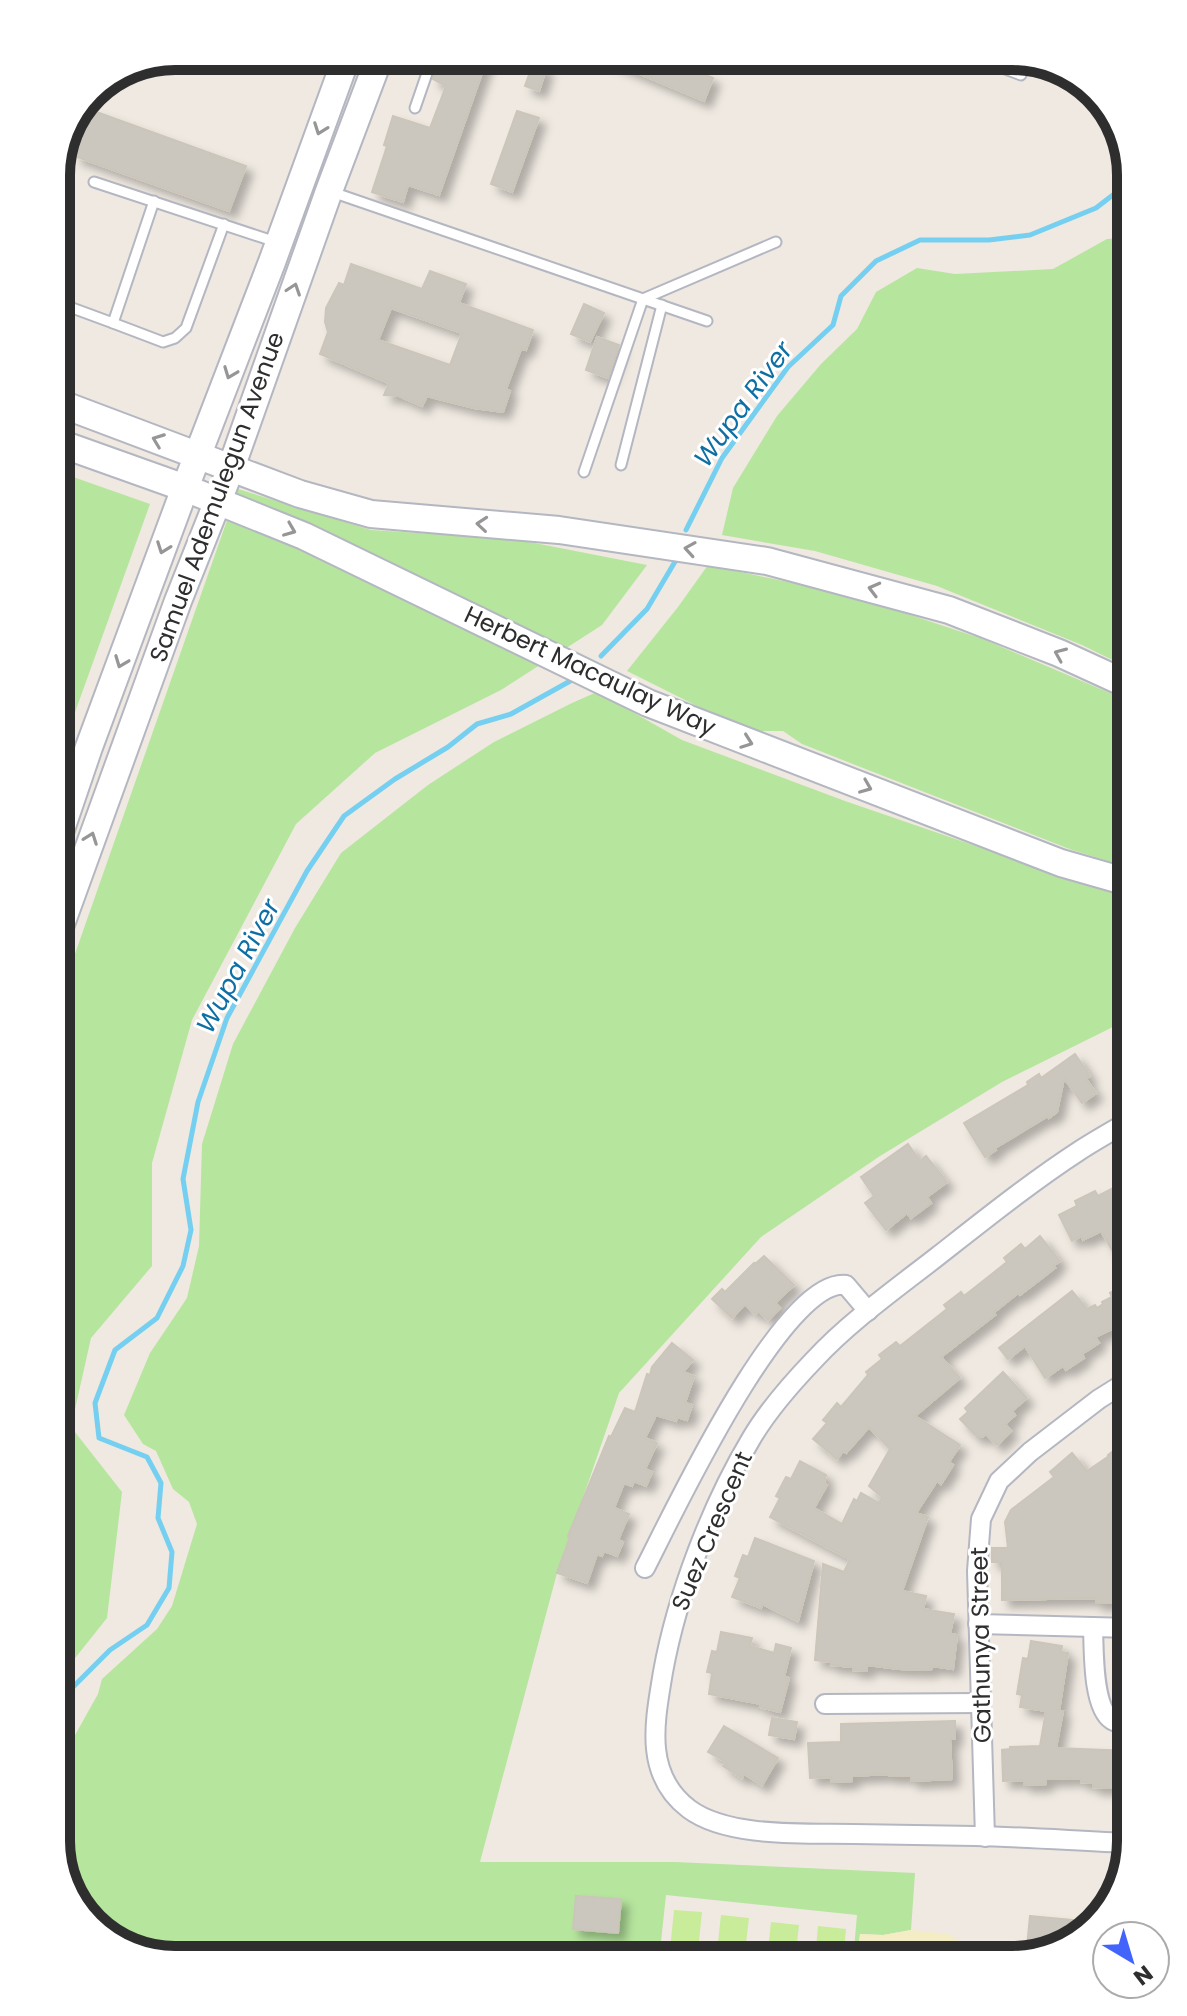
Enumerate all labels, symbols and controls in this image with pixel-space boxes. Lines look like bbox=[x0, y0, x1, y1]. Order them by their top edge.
one-way arrow bbox=[314, 121, 330, 135]
one-way arrow bbox=[284, 282, 301, 296]
street label: Samuel Ademulegun Avenue bbox=[141, 327, 292, 667]
water label: Wupa River bbox=[685, 333, 802, 474]
one-way arrow bbox=[223, 365, 240, 379]
one-way arrow bbox=[152, 433, 166, 450]
one-way arrow bbox=[475, 515, 488, 532]
one-way arrow bbox=[282, 520, 296, 537]
one-way arrow bbox=[157, 540, 173, 554]
one-way arrow bbox=[683, 541, 696, 558]
one-way arrow bbox=[867, 582, 881, 598]
street label: Herbert Macaulay Way bbox=[459, 598, 722, 744]
one-way arrow bbox=[1054, 647, 1068, 663]
one-way arrow bbox=[114, 654, 131, 668]
one-way arrow bbox=[739, 732, 753, 749]
one-way arrow bbox=[858, 777, 872, 794]
one-way arrow bbox=[82, 832, 98, 846]
water label: Wupa River bbox=[187, 891, 289, 1040]
street label: Suez Crescent bbox=[663, 1446, 760, 1616]
street label: Gathunya Street bbox=[962, 1547, 999, 1743]
north arrow bbox=[1091, 1920, 1171, 2000]
text: N bbox=[1127, 1958, 1159, 1993]

